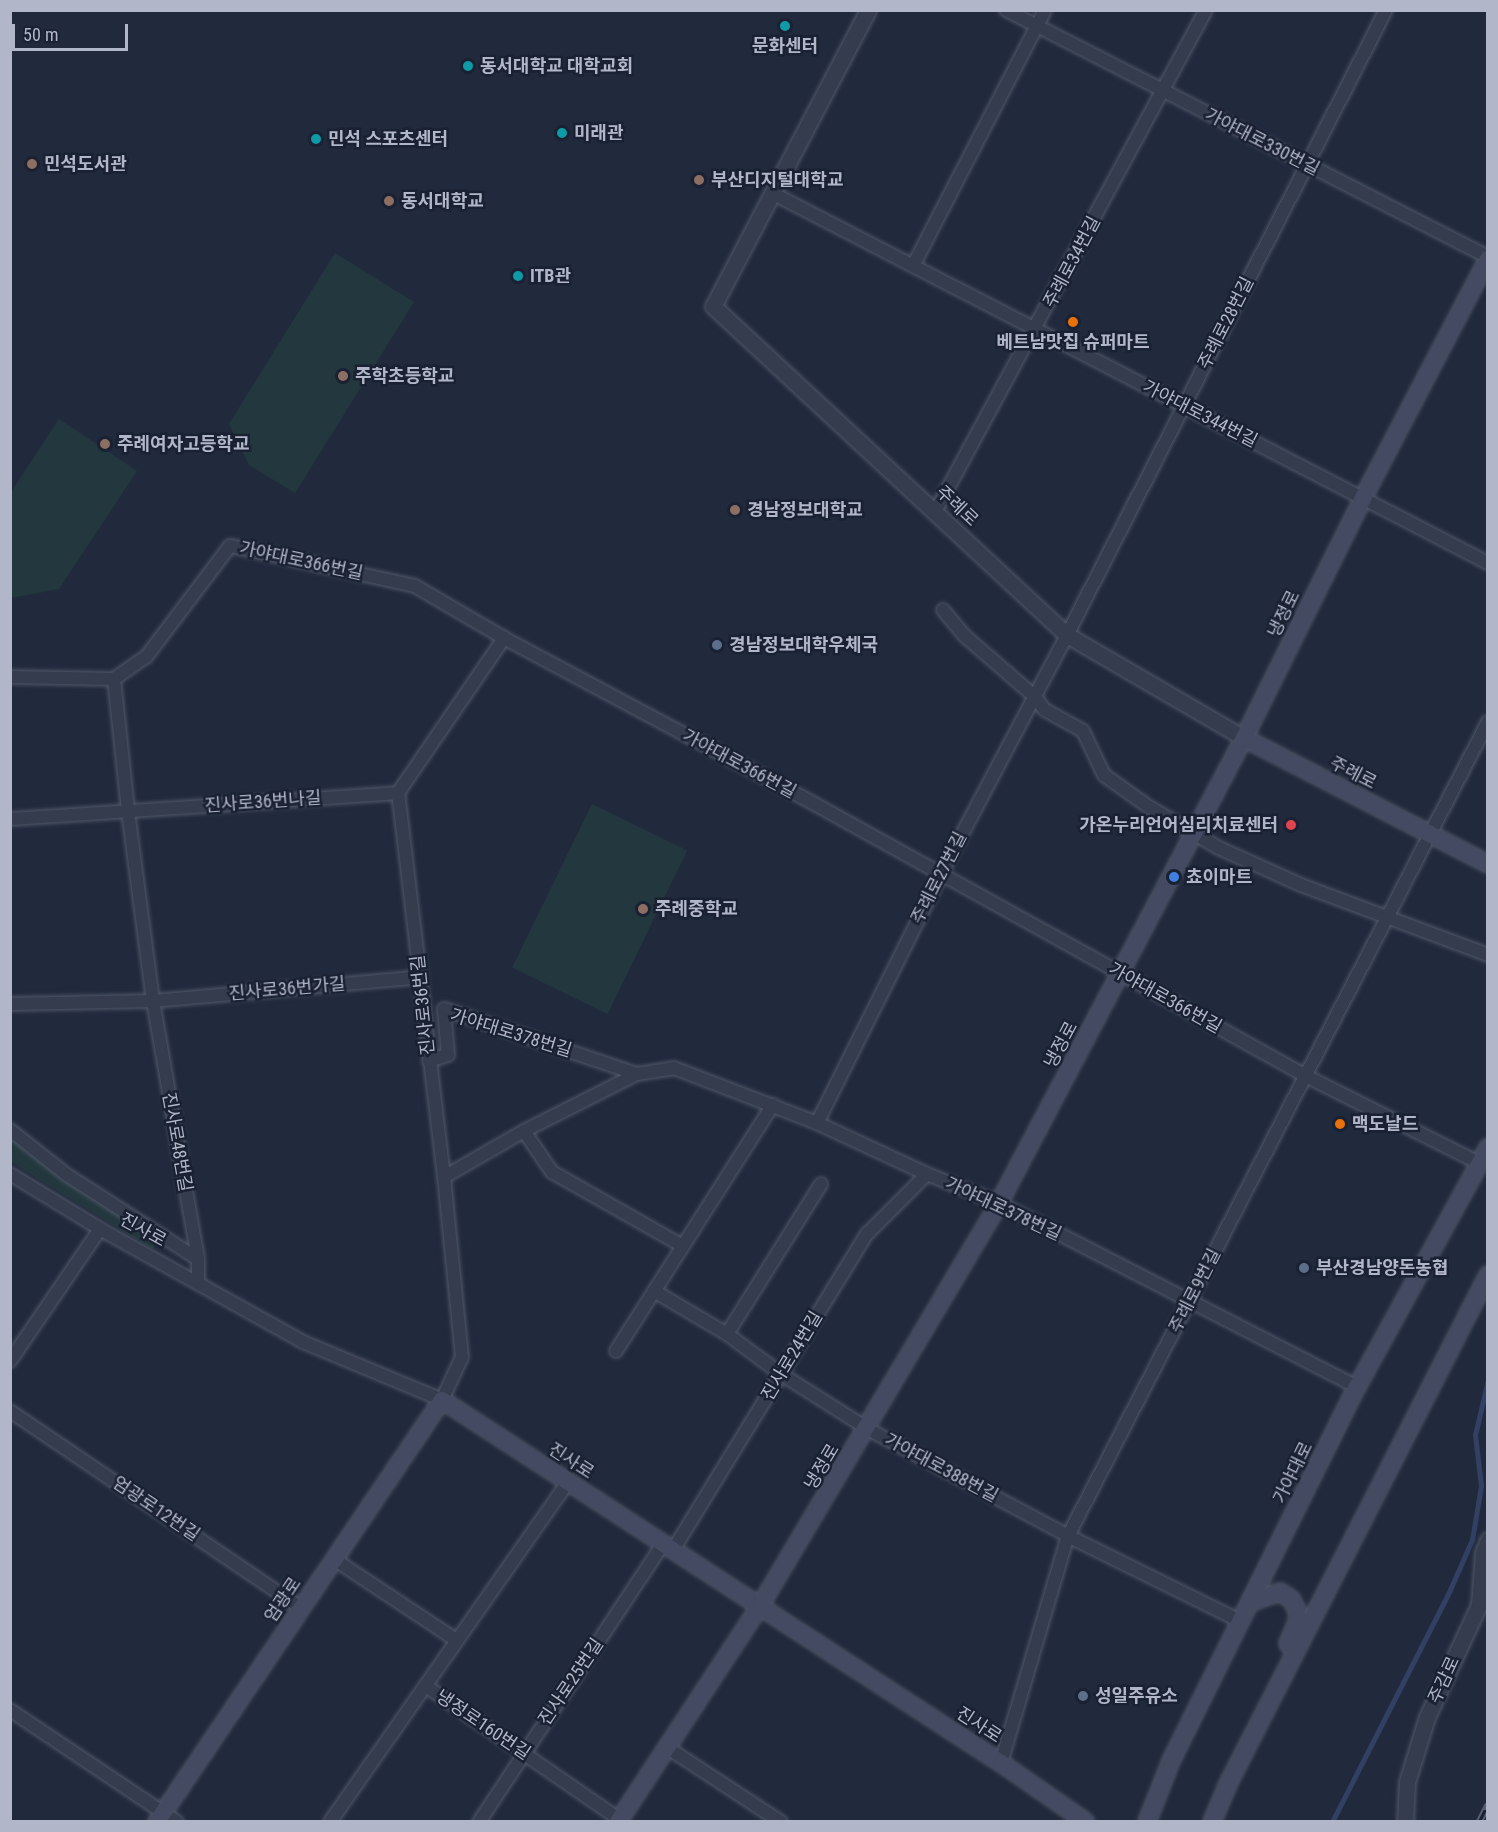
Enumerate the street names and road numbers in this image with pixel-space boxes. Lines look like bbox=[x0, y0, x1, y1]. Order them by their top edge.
street label: 가야대로330번길 bbox=[1201, 104, 1323, 180]
street label: 주례로34번길 bbox=[1039, 213, 1105, 311]
street label: 주례로28번길 bbox=[1194, 273, 1258, 373]
street label: 가야대로344번길 bbox=[1139, 376, 1261, 452]
street label: 주례로 bbox=[931, 481, 983, 531]
street label: 가야대로366번길 bbox=[237, 537, 365, 585]
street label: 냉정로 bbox=[1263, 587, 1305, 641]
street label: 가야대로366번길 bbox=[678, 725, 800, 803]
street label: 주례로 bbox=[1326, 752, 1380, 794]
street label: 진사로36번나길 bbox=[204, 787, 322, 817]
street label: 주례로27번길 bbox=[907, 828, 971, 928]
street label: 진사로36번길 bbox=[407, 954, 439, 1056]
street label: 가야대로366번길 bbox=[1105, 958, 1225, 1038]
street label: 진사로36번가길 bbox=[228, 973, 346, 1005]
street label: 가야대로378번길 bbox=[448, 1004, 574, 1062]
street label: 냉정로 bbox=[1040, 1018, 1082, 1072]
street label: 진사로48번길 bbox=[158, 1091, 196, 1193]
street label: 가야대로378번길 bbox=[941, 1173, 1065, 1245]
street label: 진사로 bbox=[116, 1209, 170, 1251]
street label: 주례로9번길 bbox=[1165, 1245, 1225, 1337]
street label: 진사로24번길 bbox=[757, 1307, 827, 1405]
street label: 가야대로388번길 bbox=[880, 1429, 1002, 1507]
street label: 진사로 bbox=[544, 1438, 598, 1484]
street label: 가야대로 bbox=[1269, 1438, 1317, 1508]
street label: 냉정로 bbox=[800, 1440, 844, 1494]
street label: 엄광로12번길 bbox=[108, 1472, 204, 1546]
street label: 엄광로 bbox=[260, 1573, 306, 1627]
street label: 진사로25번길 bbox=[534, 1634, 608, 1730]
street label: 주감로 bbox=[1424, 1653, 1464, 1707]
street label: 냉정로160번길 bbox=[432, 1685, 534, 1765]
street label: 진사로 bbox=[952, 1702, 1006, 1748]

